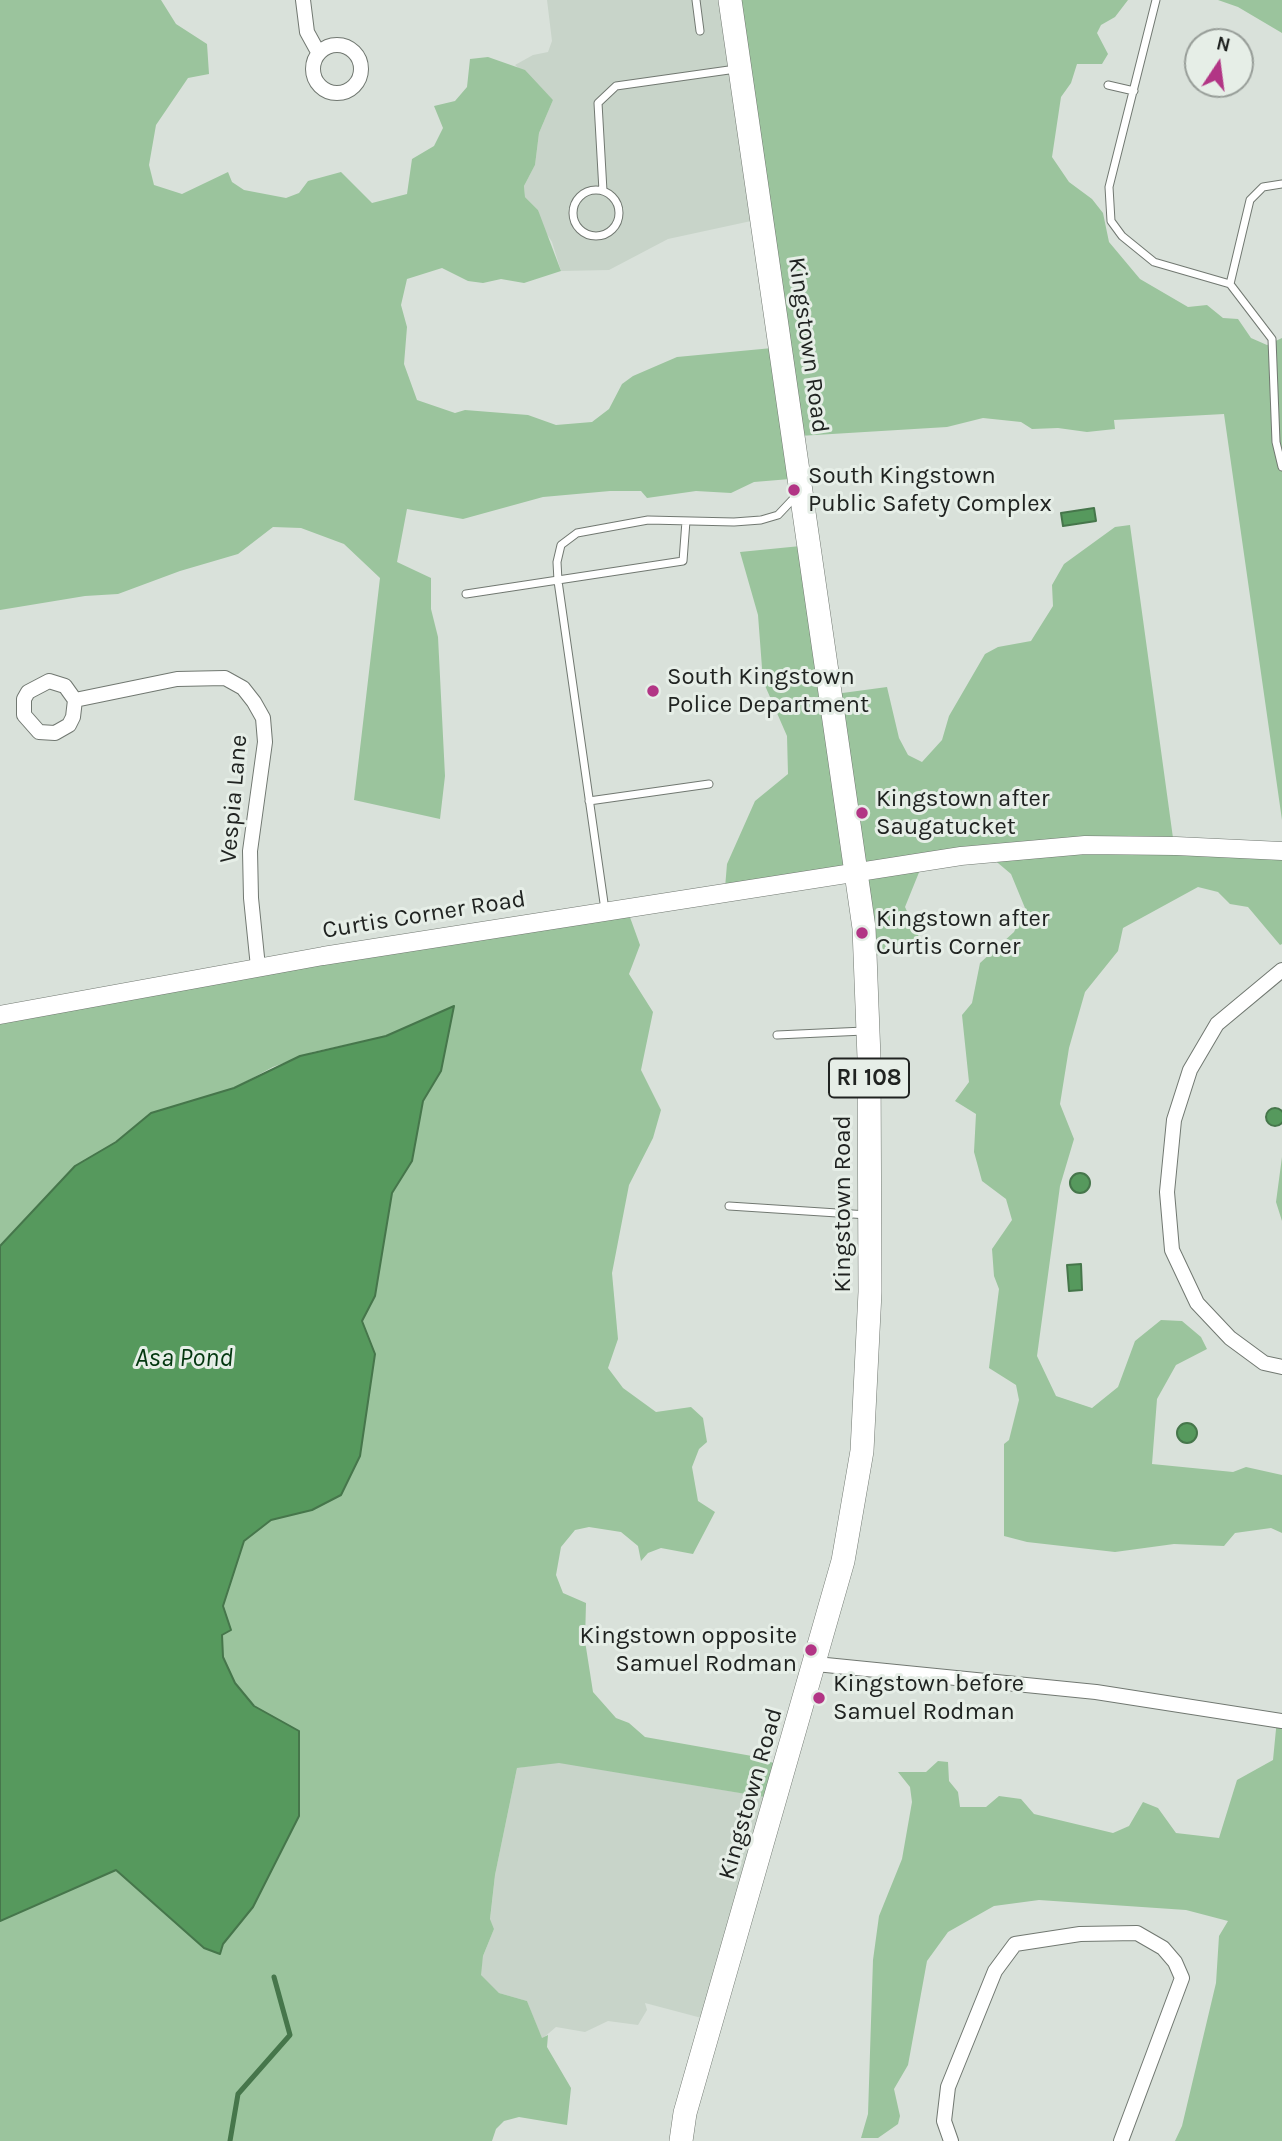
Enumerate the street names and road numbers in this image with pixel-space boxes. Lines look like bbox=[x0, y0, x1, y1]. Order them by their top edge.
street label: Kingstown Road bbox=[781, 255, 835, 435]
street label: Vespia Lane bbox=[214, 733, 254, 865]
street label: Curtis Corner Road bbox=[320, 885, 528, 945]
road number: RI 108 bbox=[829, 1058, 909, 1098]
street label: Kingstown Road bbox=[829, 1115, 857, 1293]
street label: Kingstown Road bbox=[713, 1705, 789, 1883]

